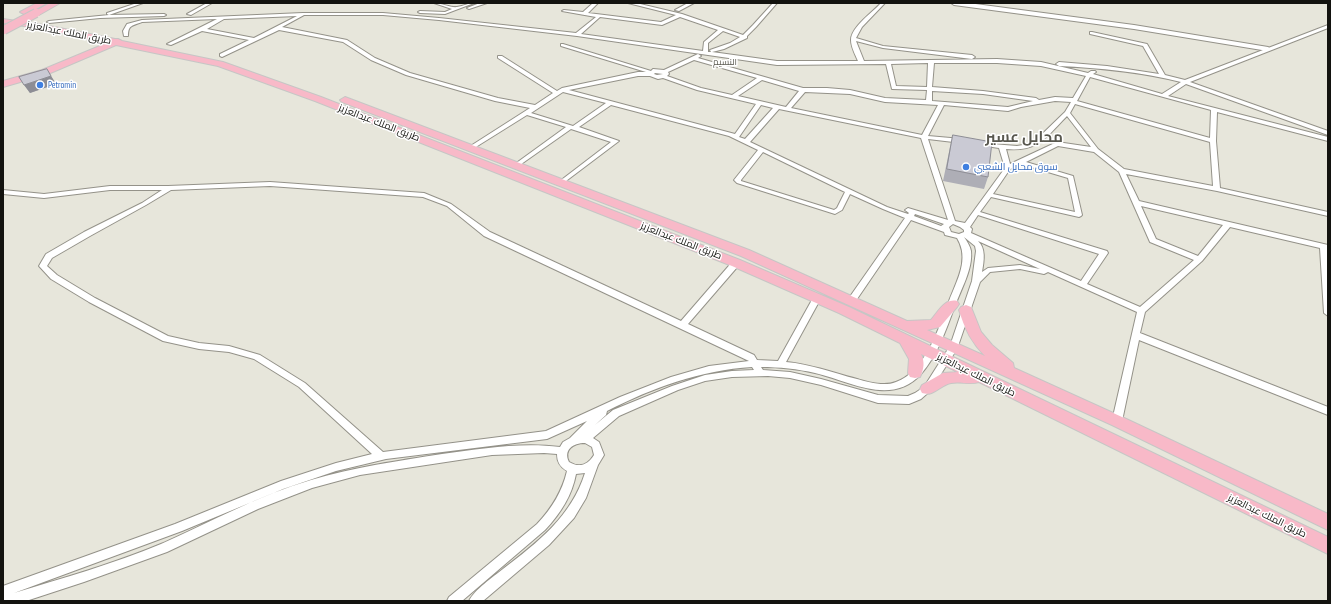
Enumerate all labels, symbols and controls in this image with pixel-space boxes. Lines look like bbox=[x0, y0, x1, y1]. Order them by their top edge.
street label: طريق الملك عبدالعزيز bbox=[26, 19, 112, 47]
district label: النسيم bbox=[713, 57, 737, 67]
marker: Petromin bbox=[35, 80, 45, 90]
place label: Petromin bbox=[48, 80, 76, 90]
street label: طريق الملك عبدالعزيز bbox=[337, 102, 421, 144]
district label: محايل عسير bbox=[985, 129, 1063, 147]
place label: سوق محايل الشعبي bbox=[974, 161, 1057, 173]
marker: سوق محايل الشعبي bbox=[961, 162, 971, 172]
street label: طريق الملك عبدالعزيز bbox=[639, 220, 723, 262]
street label: طريق الملك عبدالعزيز bbox=[935, 351, 1017, 399]
street label: طريق الملك عبدالعزيز bbox=[1226, 492, 1308, 540]

